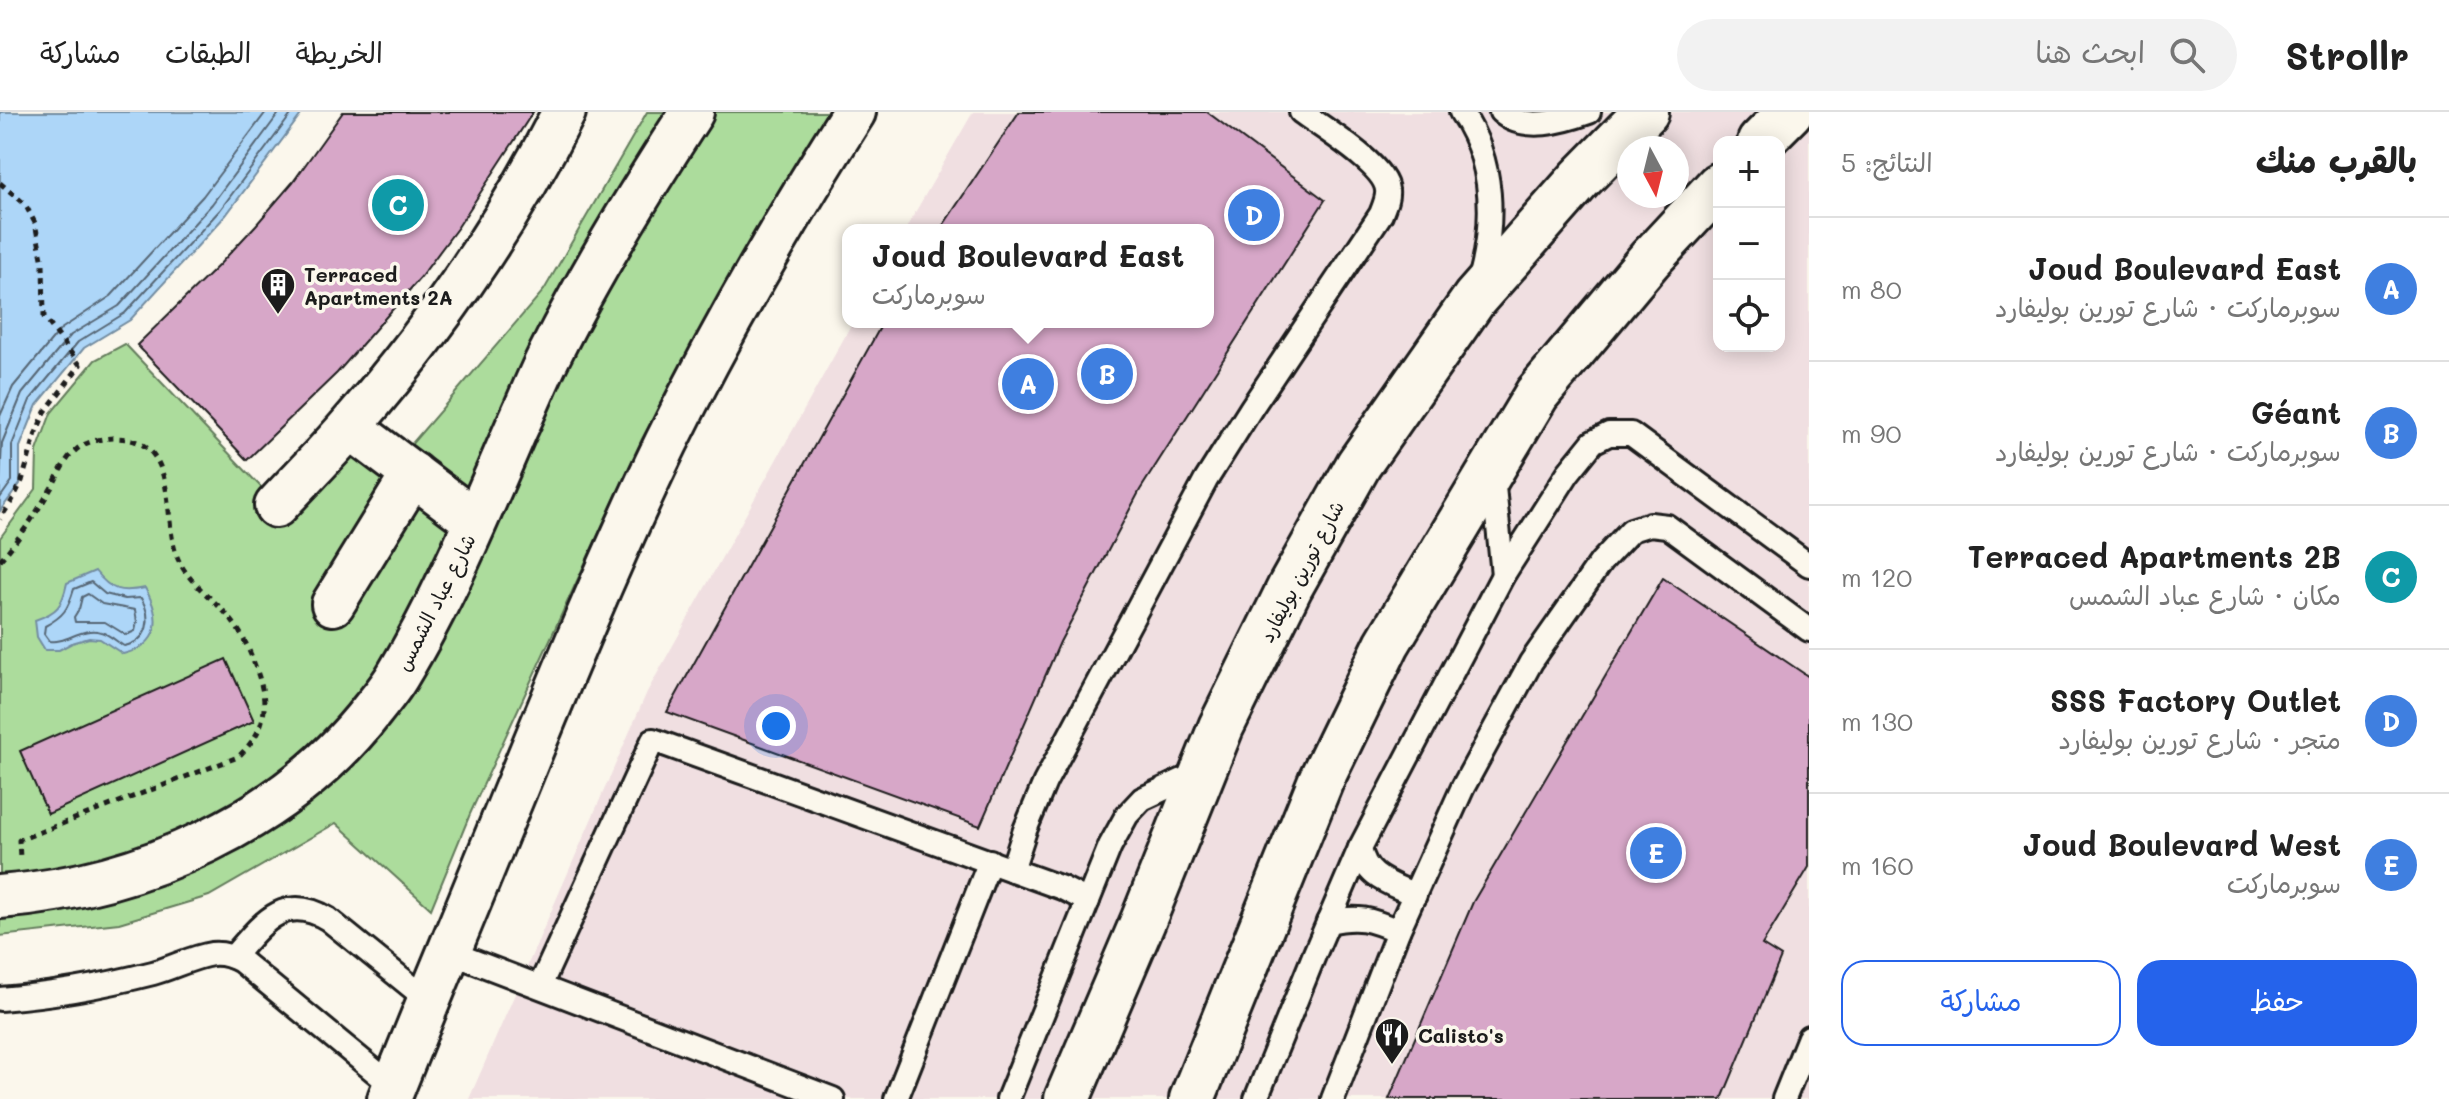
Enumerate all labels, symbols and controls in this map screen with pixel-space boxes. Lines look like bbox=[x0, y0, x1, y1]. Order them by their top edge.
search box bbox=[1677, 19, 2237, 91]
text: Strollr bbox=[2285, 30, 2409, 80]
text: ابحث هنا bbox=[2035, 31, 2145, 71]
icon: search bbox=[2165, 33, 2209, 77]
text: مشاركة bbox=[40, 34, 121, 70]
text: الطبقات bbox=[165, 34, 251, 70]
text: الخريطة bbox=[295, 34, 383, 70]
north arrow bbox=[1617, 136, 1689, 208]
map controls bbox=[1713, 136, 1785, 352]
button: + bbox=[1713, 136, 1785, 208]
text: بالقرب منك bbox=[2256, 137, 2417, 182]
text: النتائج: 5 bbox=[1841, 145, 1933, 179]
pin: C bbox=[372, 175, 424, 235]
pin: D bbox=[1228, 185, 1280, 245]
button: − bbox=[1713, 208, 1785, 280]
popup bbox=[842, 224, 1214, 328]
text: Joud Boulevard East bbox=[872, 235, 1184, 275]
text: Joud Boulevard East bbox=[2028, 248, 2341, 288]
place label: Terraced Apartments 2A bbox=[304, 261, 453, 310]
building icon: Terraced Apartments 2A bbox=[259, 266, 297, 316]
text: 80 m bbox=[1841, 272, 1902, 306]
text: A bbox=[2382, 272, 2400, 306]
text: سوبرماركت bbox=[872, 277, 986, 311]
button: locate bbox=[1713, 280, 1785, 352]
text: سوبرماركت · شارع تورين بوليفارد bbox=[1995, 290, 2341, 324]
pin: B bbox=[1081, 344, 1133, 404]
pin: A bbox=[1002, 354, 1054, 414]
text: Géant bbox=[2251, 392, 2341, 432]
text: 90 m bbox=[1841, 416, 1901, 450]
text: B bbox=[2382, 416, 2400, 450]
text: سوبرماركت · شارع تورين بوليفارد bbox=[1995, 434, 2341, 468]
street label: شارع تورين بوليفارد bbox=[1253, 496, 1351, 647]
street label: شارع عباد الشمس bbox=[389, 529, 483, 676]
text: Terraced Apartments 2B bbox=[1968, 536, 2341, 576]
text: 120 m bbox=[1841, 560, 1912, 594]
text: C bbox=[2381, 560, 2401, 594]
text: مكان · شارع عباد الشمس bbox=[2069, 578, 2341, 612]
text: SSS Factory Outlet bbox=[2050, 680, 2341, 720]
text: 130 m bbox=[1841, 704, 1913, 738]
text: D bbox=[2382, 704, 2400, 738]
your location bbox=[756, 706, 796, 746]
text: متجر · شارع تورين بوليفارد bbox=[2058, 722, 2341, 756]
pin: E bbox=[1630, 823, 1682, 883]
text: Joud Boulevard West bbox=[2022, 824, 2341, 864]
text: 160 m bbox=[1841, 848, 1913, 882]
text: E bbox=[2383, 848, 2399, 882]
text: سوبرماركت bbox=[2227, 866, 2341, 900]
button: مشاركة bbox=[1841, 960, 2121, 1046]
button: حفظ bbox=[2137, 960, 2417, 1046]
restaurant icon: Calisto's bbox=[1373, 1016, 1411, 1066]
place label: Calisto's bbox=[1418, 1022, 1504, 1048]

